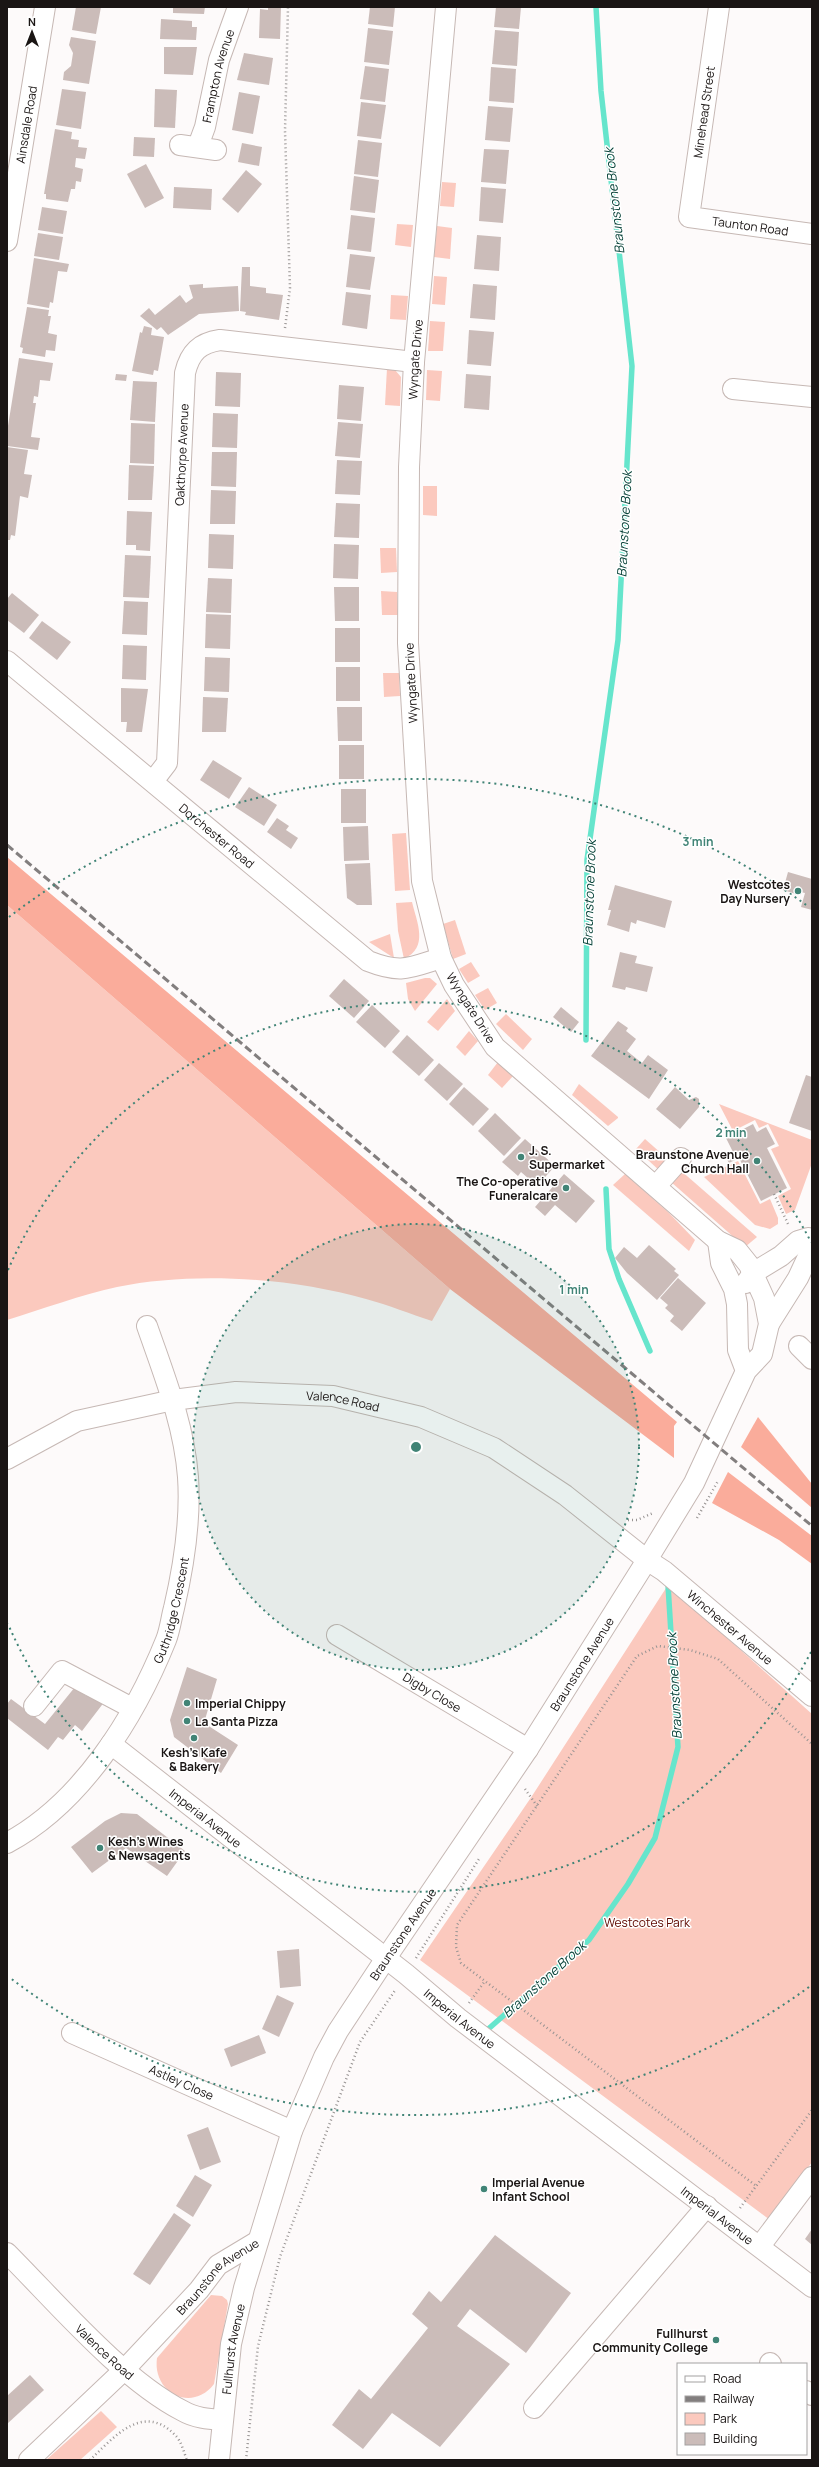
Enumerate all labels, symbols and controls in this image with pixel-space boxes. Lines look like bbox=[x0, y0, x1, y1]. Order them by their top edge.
north arrow bbox=[12, 12, 52, 52]
text: N bbox=[28, 14, 36, 29]
street label: Frampton Avenue bbox=[198, 27, 238, 124]
street label: Minehead Street bbox=[689, 65, 719, 159]
street label: Ainsdale Road bbox=[11, 84, 41, 165]
water label: Braunstone Brook bbox=[599, 144, 629, 255]
street label: Taunton Road bbox=[711, 212, 790, 239]
street label: Wyngate Drive bbox=[404, 318, 426, 400]
street label: Oakthorpe Avenue bbox=[170, 403, 192, 506]
water label: Braunstone Brook bbox=[612, 468, 636, 578]
street label: Wyngate Drive bbox=[400, 642, 422, 724]
street label: Dorchester Road bbox=[176, 799, 258, 872]
text: 3 min bbox=[682, 833, 714, 850]
water label: Braunstone Brook bbox=[578, 837, 600, 947]
place label: Westcotes Day Nursery bbox=[720, 876, 790, 907]
marker: Westcotes Day Nursery bbox=[793, 886, 803, 896]
street label: Wyngate Drive bbox=[442, 969, 500, 1047]
text: 2 min bbox=[715, 1124, 747, 1141]
place label: J. S. Supermarket bbox=[529, 1142, 605, 1173]
place label: Braunstone Avenue Church Hall bbox=[636, 1146, 749, 1177]
marker: J. S. Supermarket bbox=[516, 1152, 526, 1162]
marker: Braunstone Avenue Church Hall bbox=[752, 1156, 762, 1166]
place label: The Co-operative Funeralcare bbox=[457, 1173, 558, 1204]
marker: The Co-operative Funeralcare bbox=[561, 1183, 571, 1193]
text: 1 min bbox=[559, 1281, 589, 1298]
street label: Valence Road bbox=[306, 1386, 381, 1415]
centre of rings bbox=[409, 1440, 423, 1454]
street label: Guthridge Crescent bbox=[149, 1555, 192, 1666]
street label: Winchester Avenue bbox=[684, 1586, 777, 1668]
street label: Braunstone Avenue bbox=[546, 1614, 618, 1714]
water label: Braunstone Brook bbox=[662, 1630, 686, 1740]
street label: Digby Close bbox=[400, 1668, 465, 1716]
place label: Imperial Chippy bbox=[195, 1695, 286, 1712]
marker: Imperial Chippy bbox=[182, 1698, 192, 1708]
place label: La Santa Pizza bbox=[195, 1713, 278, 1730]
marker: La Santa Pizza bbox=[182, 1716, 192, 1726]
marker: Kesh's Kafe & Bakery bbox=[189, 1733, 199, 1743]
place label: Kesh's Kafe & Bakery bbox=[161, 1744, 227, 1775]
street label: Imperial Avenue bbox=[166, 1784, 245, 1851]
place label: Kesh's Wines & Newsagents bbox=[108, 1833, 191, 1864]
marker: Kesh's Wines & Newsagents bbox=[95, 1843, 105, 1853]
street label: Braunstone Avenue bbox=[365, 1884, 440, 1983]
park label: Westcotes Park bbox=[604, 1914, 691, 1931]
water label: Braunstone Brook bbox=[498, 1935, 592, 2021]
street label: Imperial Avenue bbox=[421, 1984, 499, 2052]
street label: Astley Close bbox=[147, 2060, 217, 2104]
place label: Imperial Avenue Infant School bbox=[492, 2174, 585, 2205]
street label: Imperial Avenue bbox=[678, 2182, 757, 2248]
marker: Imperial Avenue Infant School bbox=[479, 2184, 489, 2194]
street label: Braunstone Avenue bbox=[172, 2234, 262, 2318]
street label: Fullhurst Avenue bbox=[217, 2302, 249, 2395]
street label: Valence Road bbox=[72, 2320, 138, 2383]
place label: Fullhurst Community College bbox=[593, 2325, 708, 2356]
marker: Fullhurst Community College bbox=[711, 2335, 721, 2345]
legend bbox=[677, 2363, 807, 2455]
text: Road bbox=[713, 2370, 741, 2387]
text: Railway bbox=[713, 2390, 755, 2407]
text: Park bbox=[713, 2410, 738, 2427]
text: Building bbox=[713, 2430, 757, 2447]

